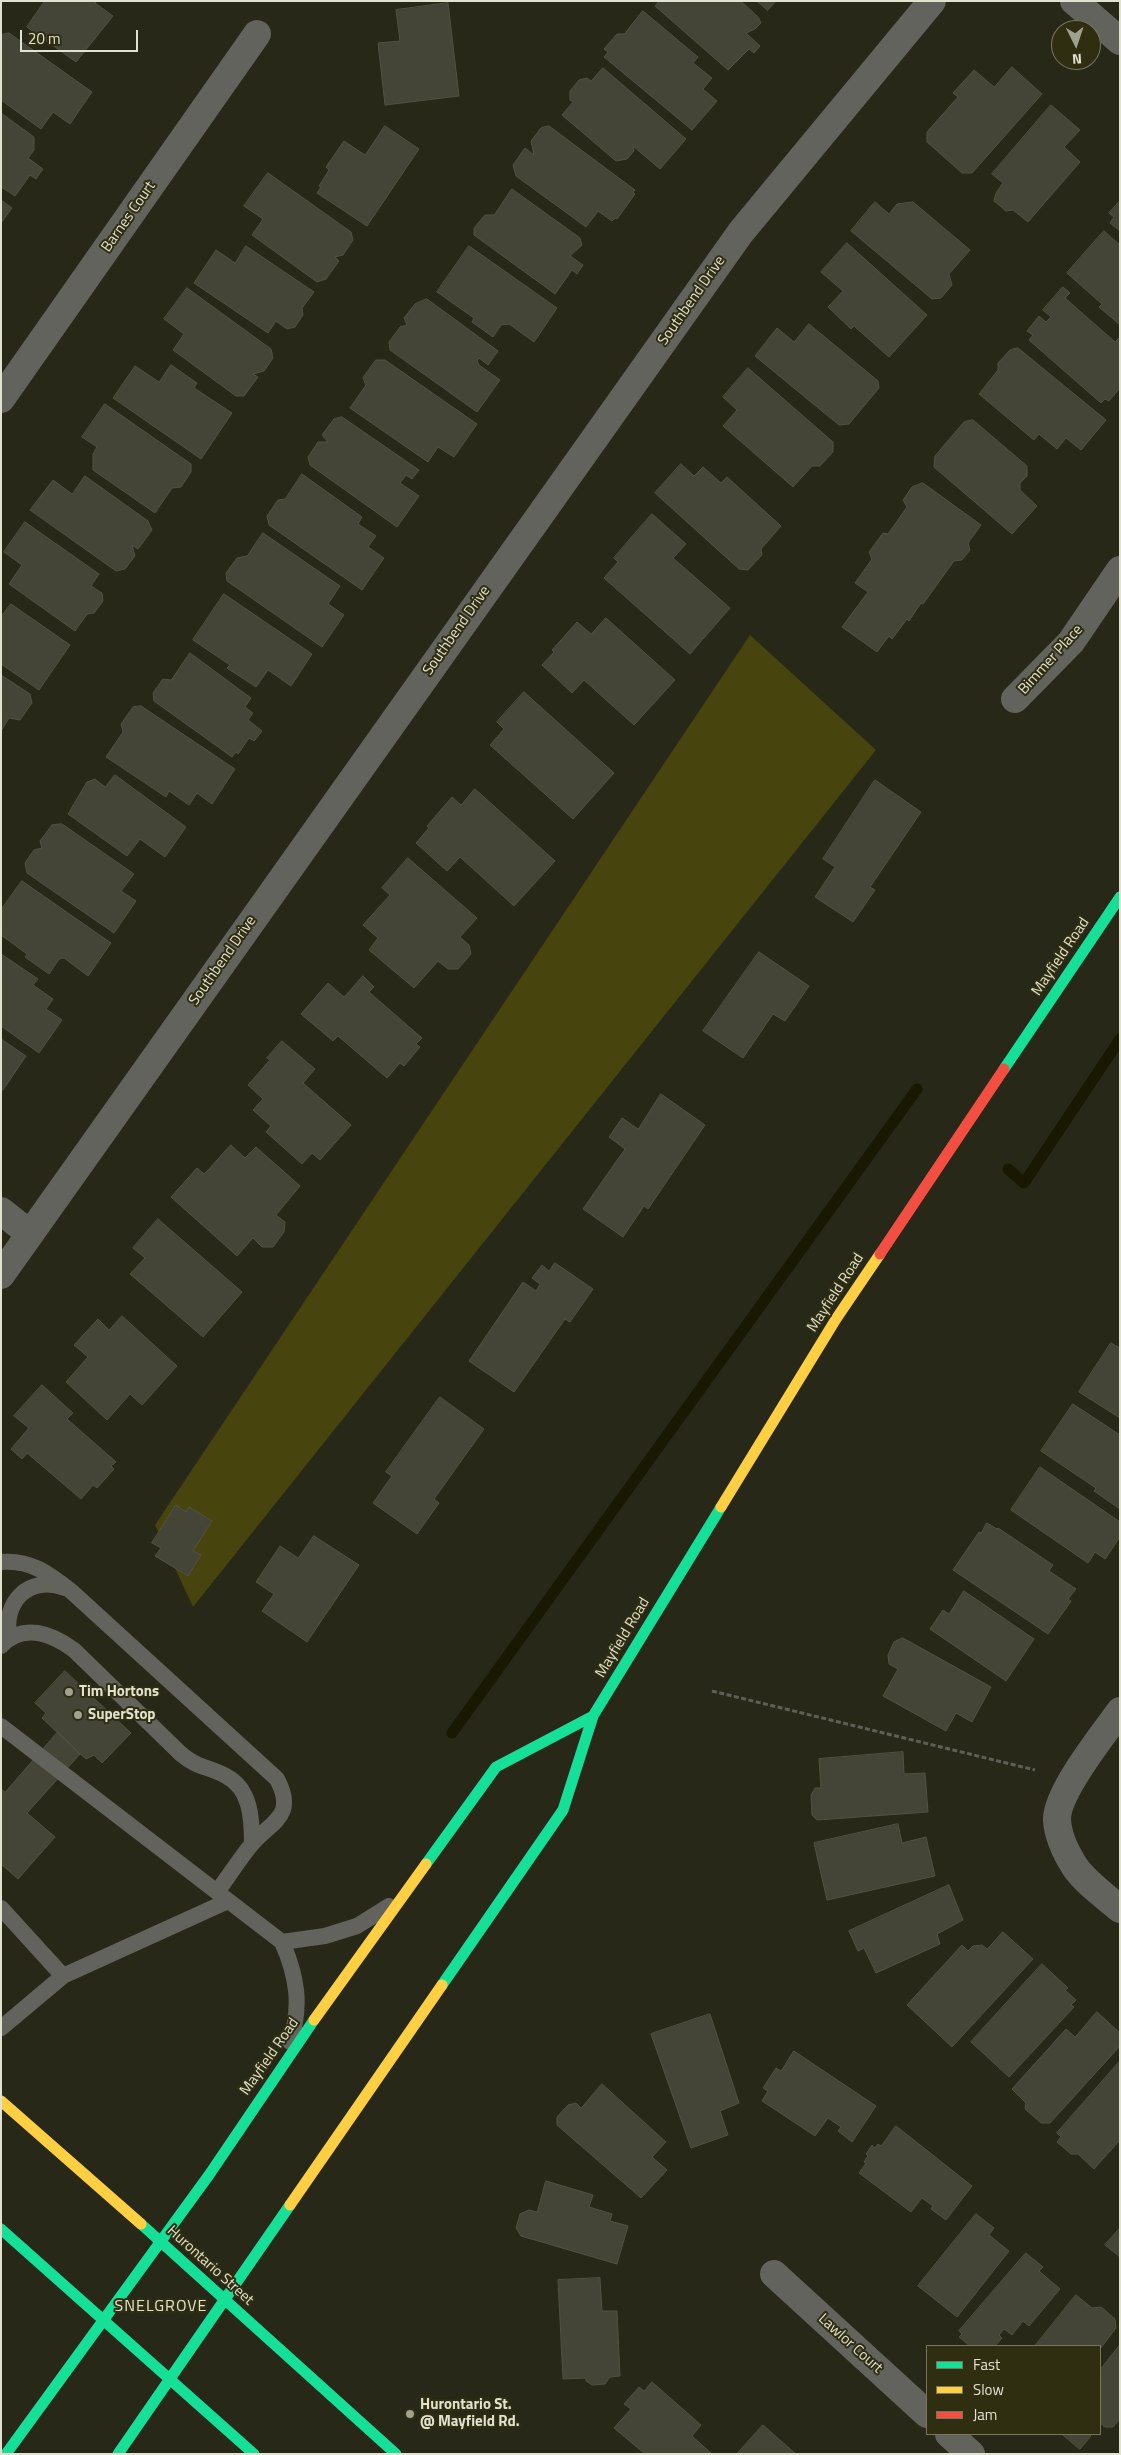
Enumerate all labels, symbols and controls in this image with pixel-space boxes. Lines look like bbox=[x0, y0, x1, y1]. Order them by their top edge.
scale bar bbox=[22, 20, 140, 52]
north arrow bbox=[1051, 20, 1101, 70]
text: 20 m bbox=[28, 27, 61, 50]
text: N bbox=[1071, 49, 1083, 70]
street label: Barnes Court bbox=[98, 178, 160, 256]
street label: Southbend Drive bbox=[655, 253, 729, 349]
street label: Southbend Drive bbox=[420, 583, 494, 679]
street label: Bimmer Place bbox=[1015, 621, 1087, 699]
street label: Southbend Drive bbox=[186, 913, 260, 1009]
street label: Mayfield Road bbox=[1028, 915, 1094, 999]
street label: Mayfield Road bbox=[804, 1250, 868, 1336]
street label: Mayfield Road bbox=[592, 1595, 654, 1681]
place label: Tim Hortons bbox=[79, 1683, 159, 1701]
marker: Tim Hortons bbox=[63, 1686, 75, 1698]
place label: SuperStop bbox=[88, 1706, 156, 1724]
marker: SuperStop bbox=[72, 1709, 84, 1721]
street label: Mayfield Road bbox=[237, 2015, 303, 2099]
street label: Hurontario Street bbox=[163, 2222, 257, 2310]
district label: SNELGROVE bbox=[113, 2297, 209, 2317]
street label: Lawlor Court bbox=[814, 2310, 886, 2378]
legend bbox=[926, 2345, 1101, 2435]
text: Fast bbox=[973, 2353, 1000, 2376]
text: Slow bbox=[973, 2378, 1004, 2401]
place label: Hurontario St. @ Mayfield Rd. bbox=[420, 2396, 520, 2431]
text: Jam bbox=[973, 2403, 997, 2426]
marker: Hurontario St. @ Mayfield Rd. bbox=[404, 2408, 416, 2420]

